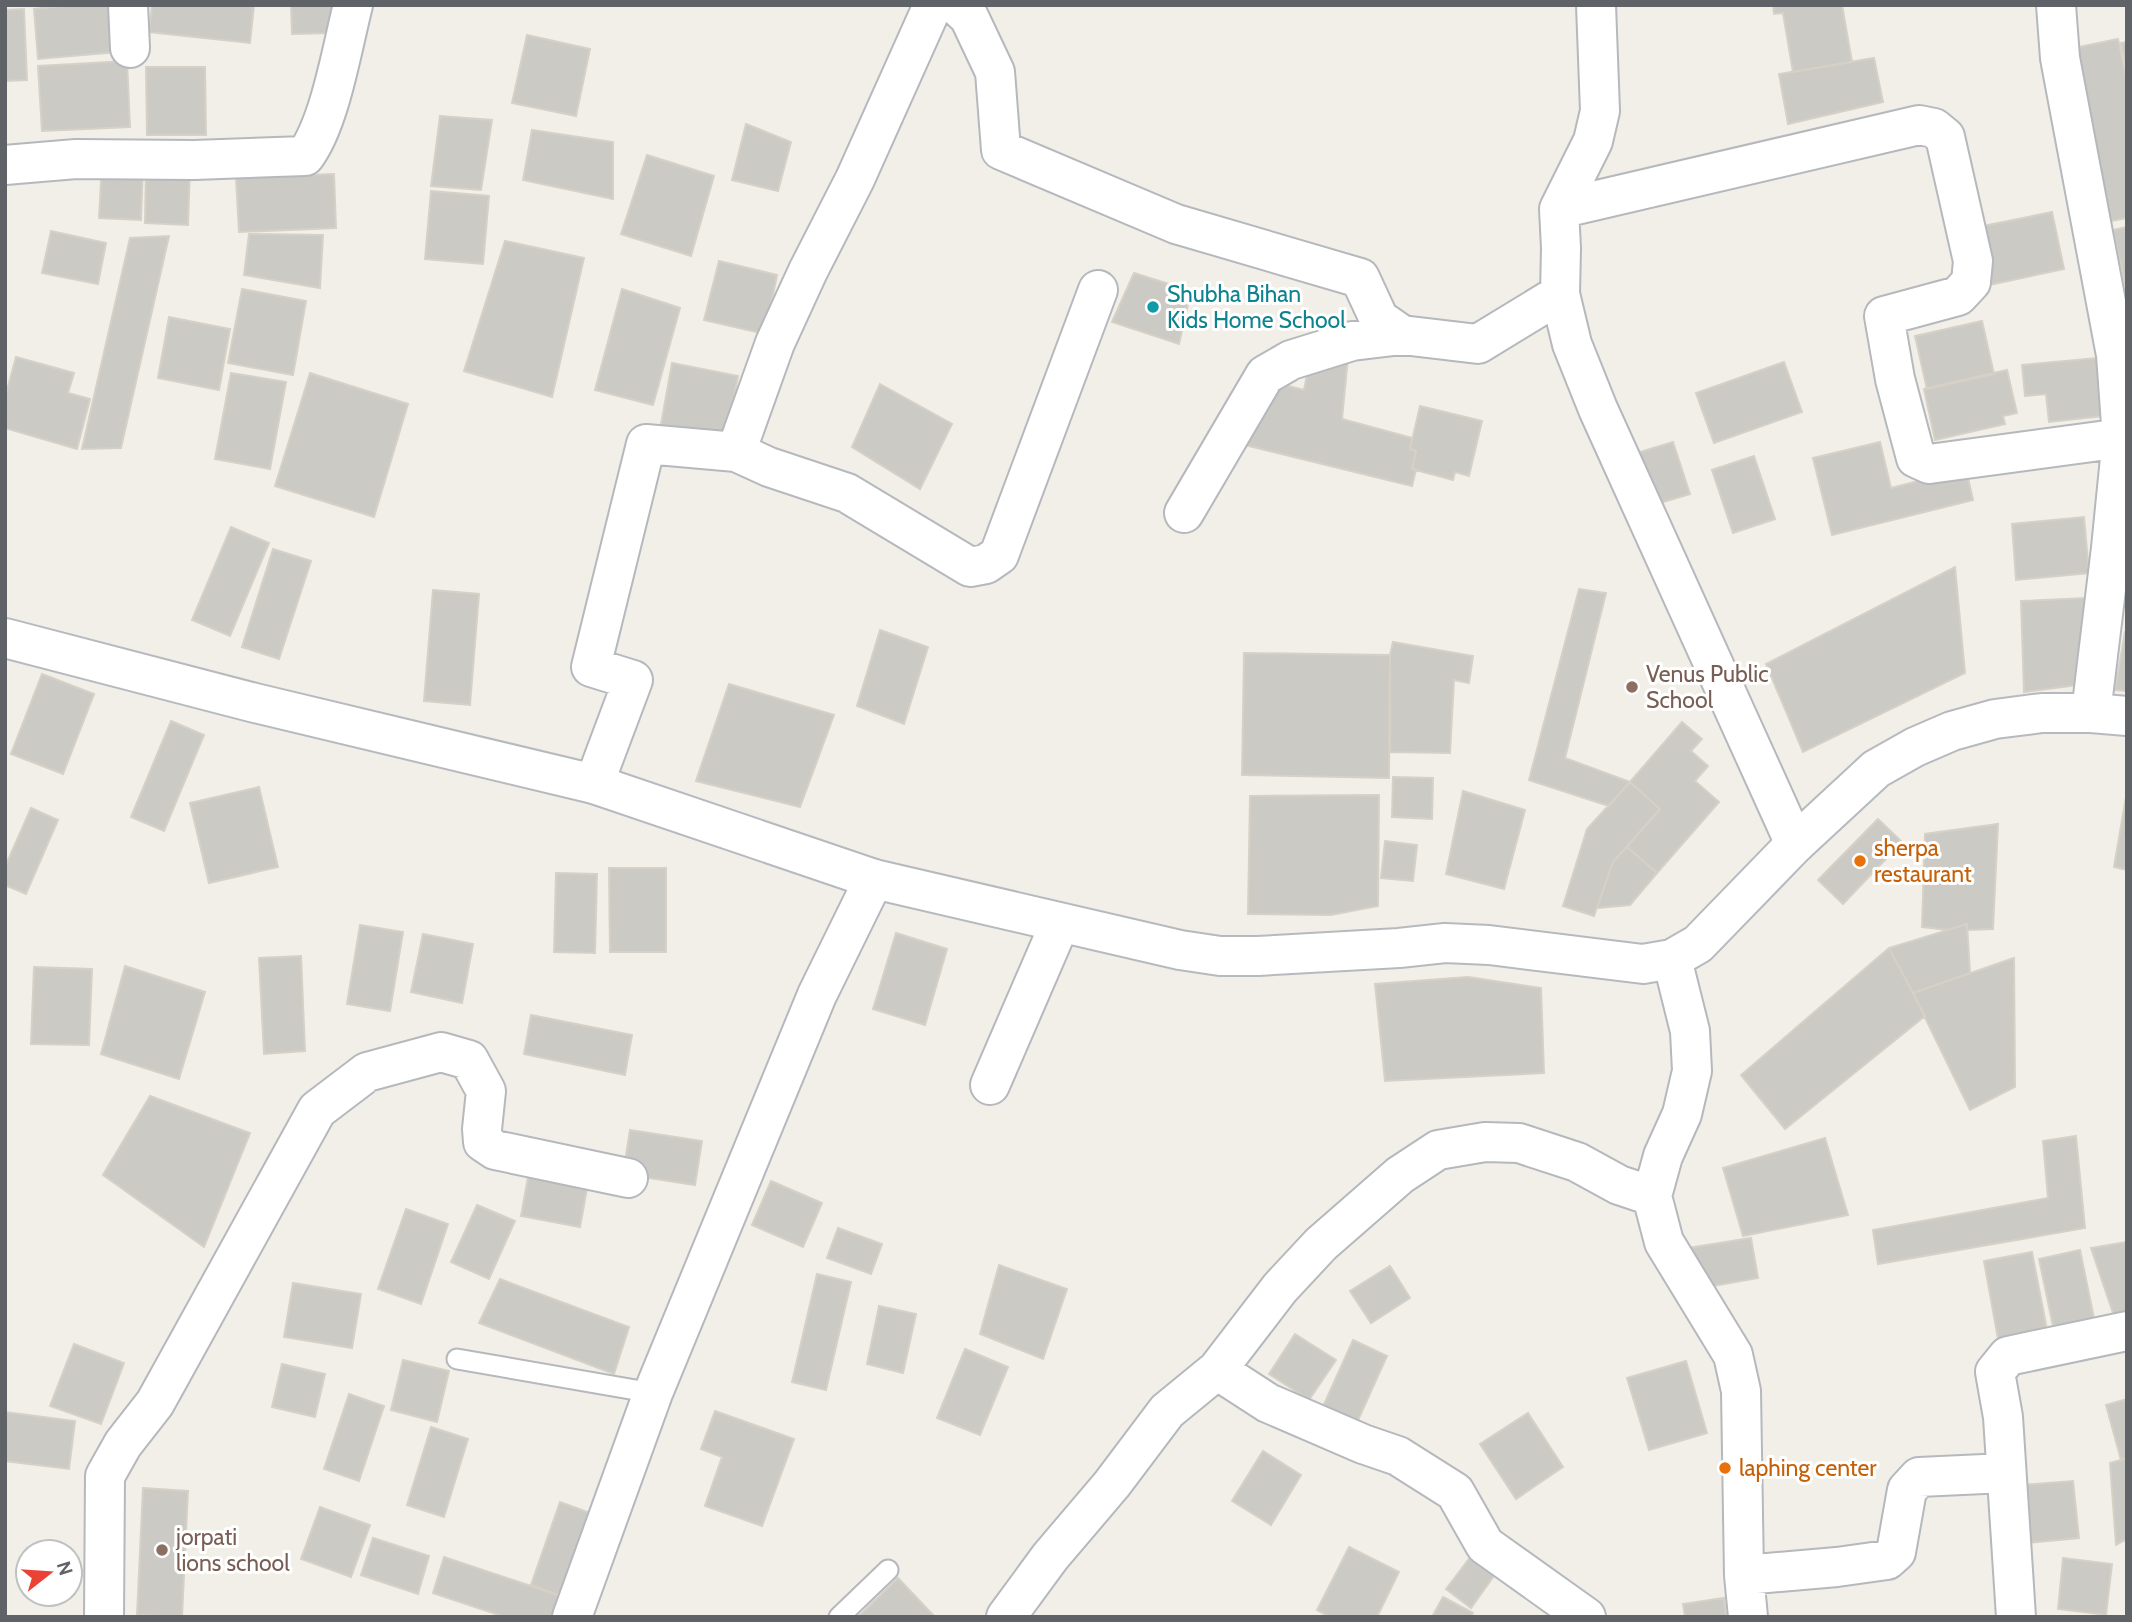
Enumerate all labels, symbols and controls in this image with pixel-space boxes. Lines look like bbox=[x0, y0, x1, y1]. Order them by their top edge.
place label: Shubha Bihan Kids Home School bbox=[1167, 280, 1346, 334]
marker: Shubha Bihan Kids Home School bbox=[1145, 299, 1161, 315]
place label: Venus Public School bbox=[1646, 660, 1769, 714]
marker: Venus Public School bbox=[1624, 679, 1640, 695]
place label: sherpa restaurant bbox=[1874, 834, 1972, 888]
marker: sherpa restaurant bbox=[1852, 853, 1868, 869]
place label: laphing center bbox=[1739, 1454, 1877, 1482]
marker: laphing center bbox=[1717, 1460, 1733, 1476]
place label: jorpati lions school bbox=[175, 1523, 290, 1577]
north arrow bbox=[14, 1538, 84, 1608]
marker: jorpati lions school bbox=[154, 1542, 170, 1558]
text: N bbox=[52, 1558, 78, 1578]

